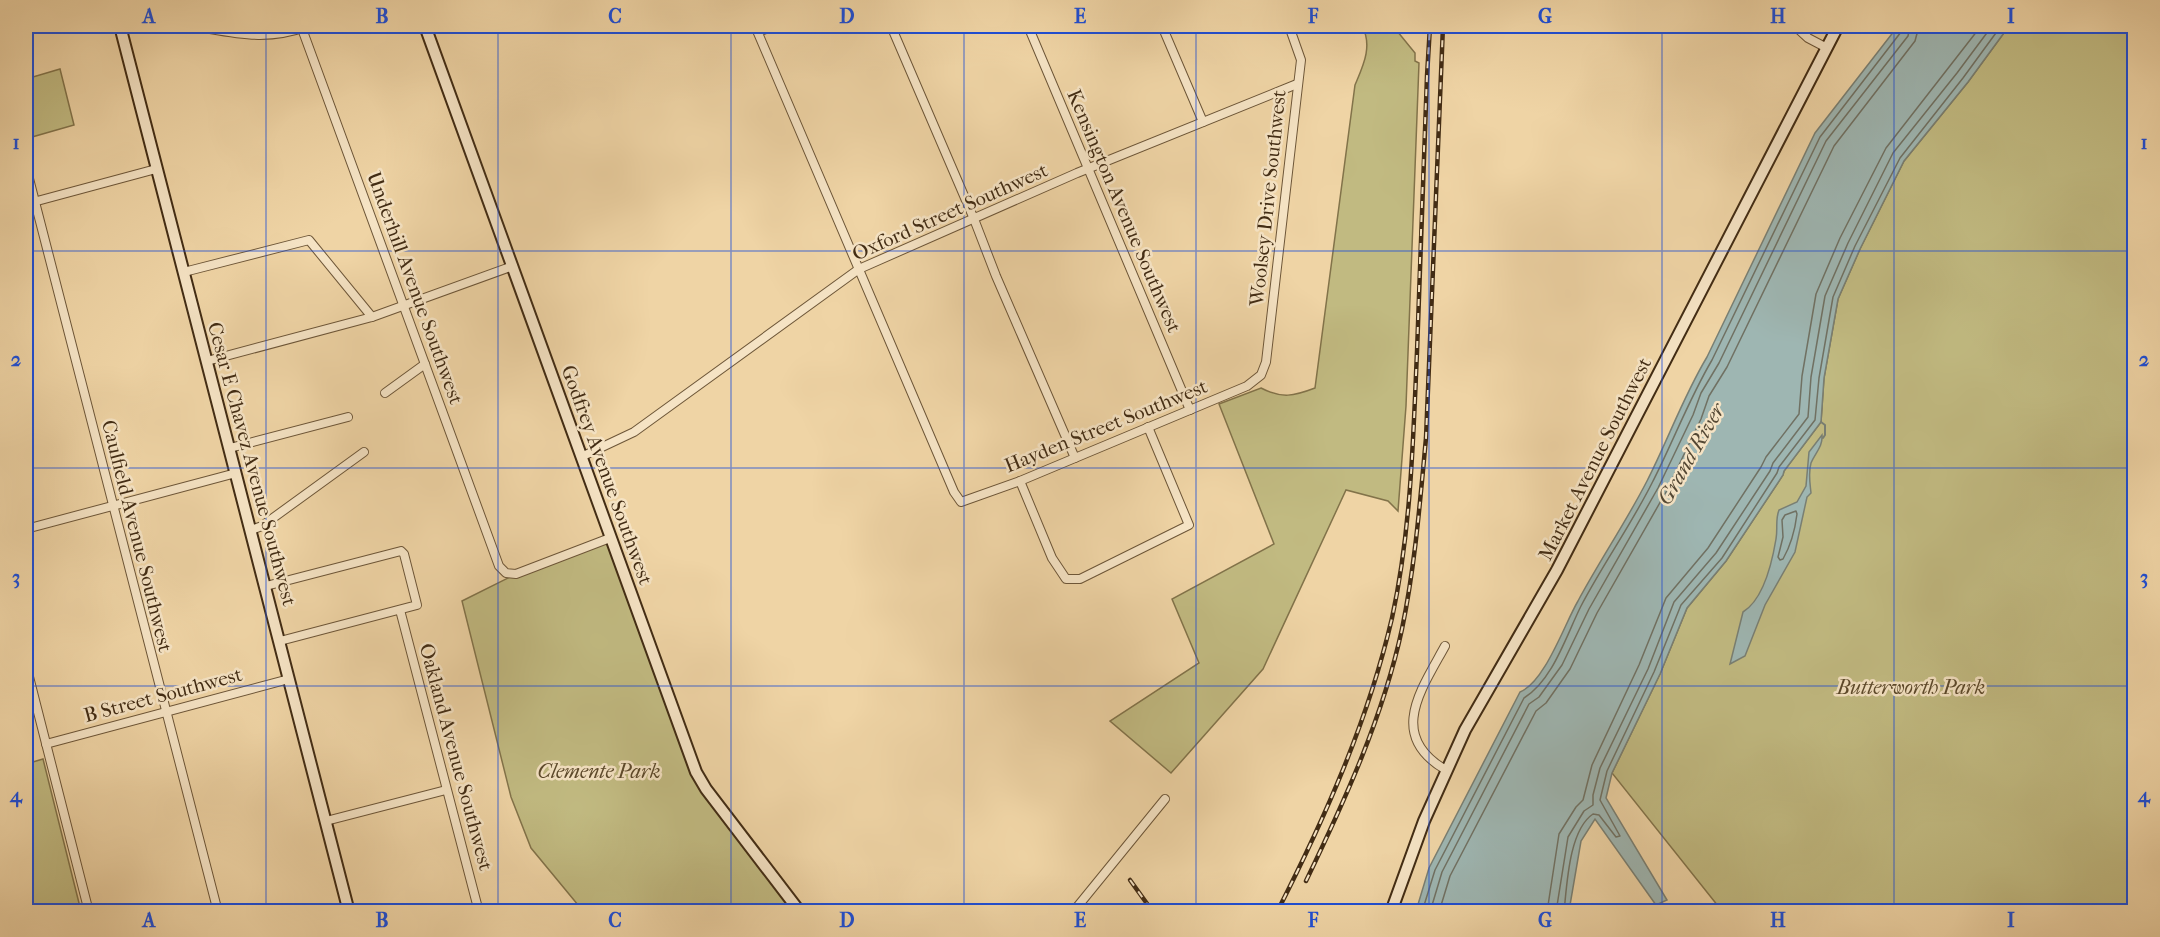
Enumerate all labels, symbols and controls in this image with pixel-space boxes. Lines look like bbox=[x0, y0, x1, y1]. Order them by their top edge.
text: A bbox=[141, 5, 157, 28]
text: B bbox=[375, 5, 389, 28]
text: C bbox=[608, 5, 622, 28]
text: D bbox=[839, 5, 855, 28]
text: E bbox=[1074, 5, 1086, 28]
text: F bbox=[1307, 5, 1319, 28]
text: G bbox=[1538, 5, 1552, 28]
text: H bbox=[1770, 5, 1786, 28]
text: I bbox=[2007, 5, 2015, 28]
street label: Kensington Avenue Southwest bbox=[1062, 86, 1186, 336]
street label: Woolsey Drive Southwest bbox=[1245, 89, 1291, 308]
text: 1 bbox=[12, 131, 20, 154]
text: 1 bbox=[2140, 131, 2148, 154]
street label: Oxford Street Southwest bbox=[849, 158, 1051, 266]
street label: Underhill Avenue Southwest bbox=[362, 168, 468, 408]
street label: Cesar E Chavez Avenue Southwest bbox=[203, 320, 301, 608]
text: 2 bbox=[11, 348, 21, 371]
text: 2 bbox=[2139, 348, 2149, 371]
street label: Market Avenue Southwest bbox=[1534, 354, 1656, 564]
street label: Godfrey Avenue Southwest bbox=[557, 362, 657, 588]
street label: Hayden Street Southwest bbox=[1001, 375, 1211, 477]
water label: Grand River bbox=[1652, 398, 1730, 509]
street label: Caulfield Avenue Southwest bbox=[97, 418, 177, 654]
text: 3 bbox=[12, 566, 20, 589]
text: 3 bbox=[2140, 566, 2148, 589]
street label: Oakland Avenue Southwest bbox=[415, 641, 497, 873]
street label: B Street Southwest bbox=[81, 663, 245, 727]
park label: Butterworth Park bbox=[1836, 676, 1985, 699]
park label: Clemente Park bbox=[538, 760, 660, 783]
text: 4 bbox=[9, 784, 23, 808]
text: 4 bbox=[2137, 784, 2151, 808]
text: A bbox=[141, 909, 157, 932]
text: B bbox=[375, 909, 389, 932]
text: C bbox=[608, 909, 622, 932]
text: D bbox=[839, 909, 855, 932]
text: E bbox=[1074, 909, 1086, 932]
text: F bbox=[1307, 909, 1319, 932]
text: G bbox=[1538, 909, 1552, 932]
text: H bbox=[1770, 909, 1786, 932]
text: I bbox=[2007, 909, 2015, 932]

